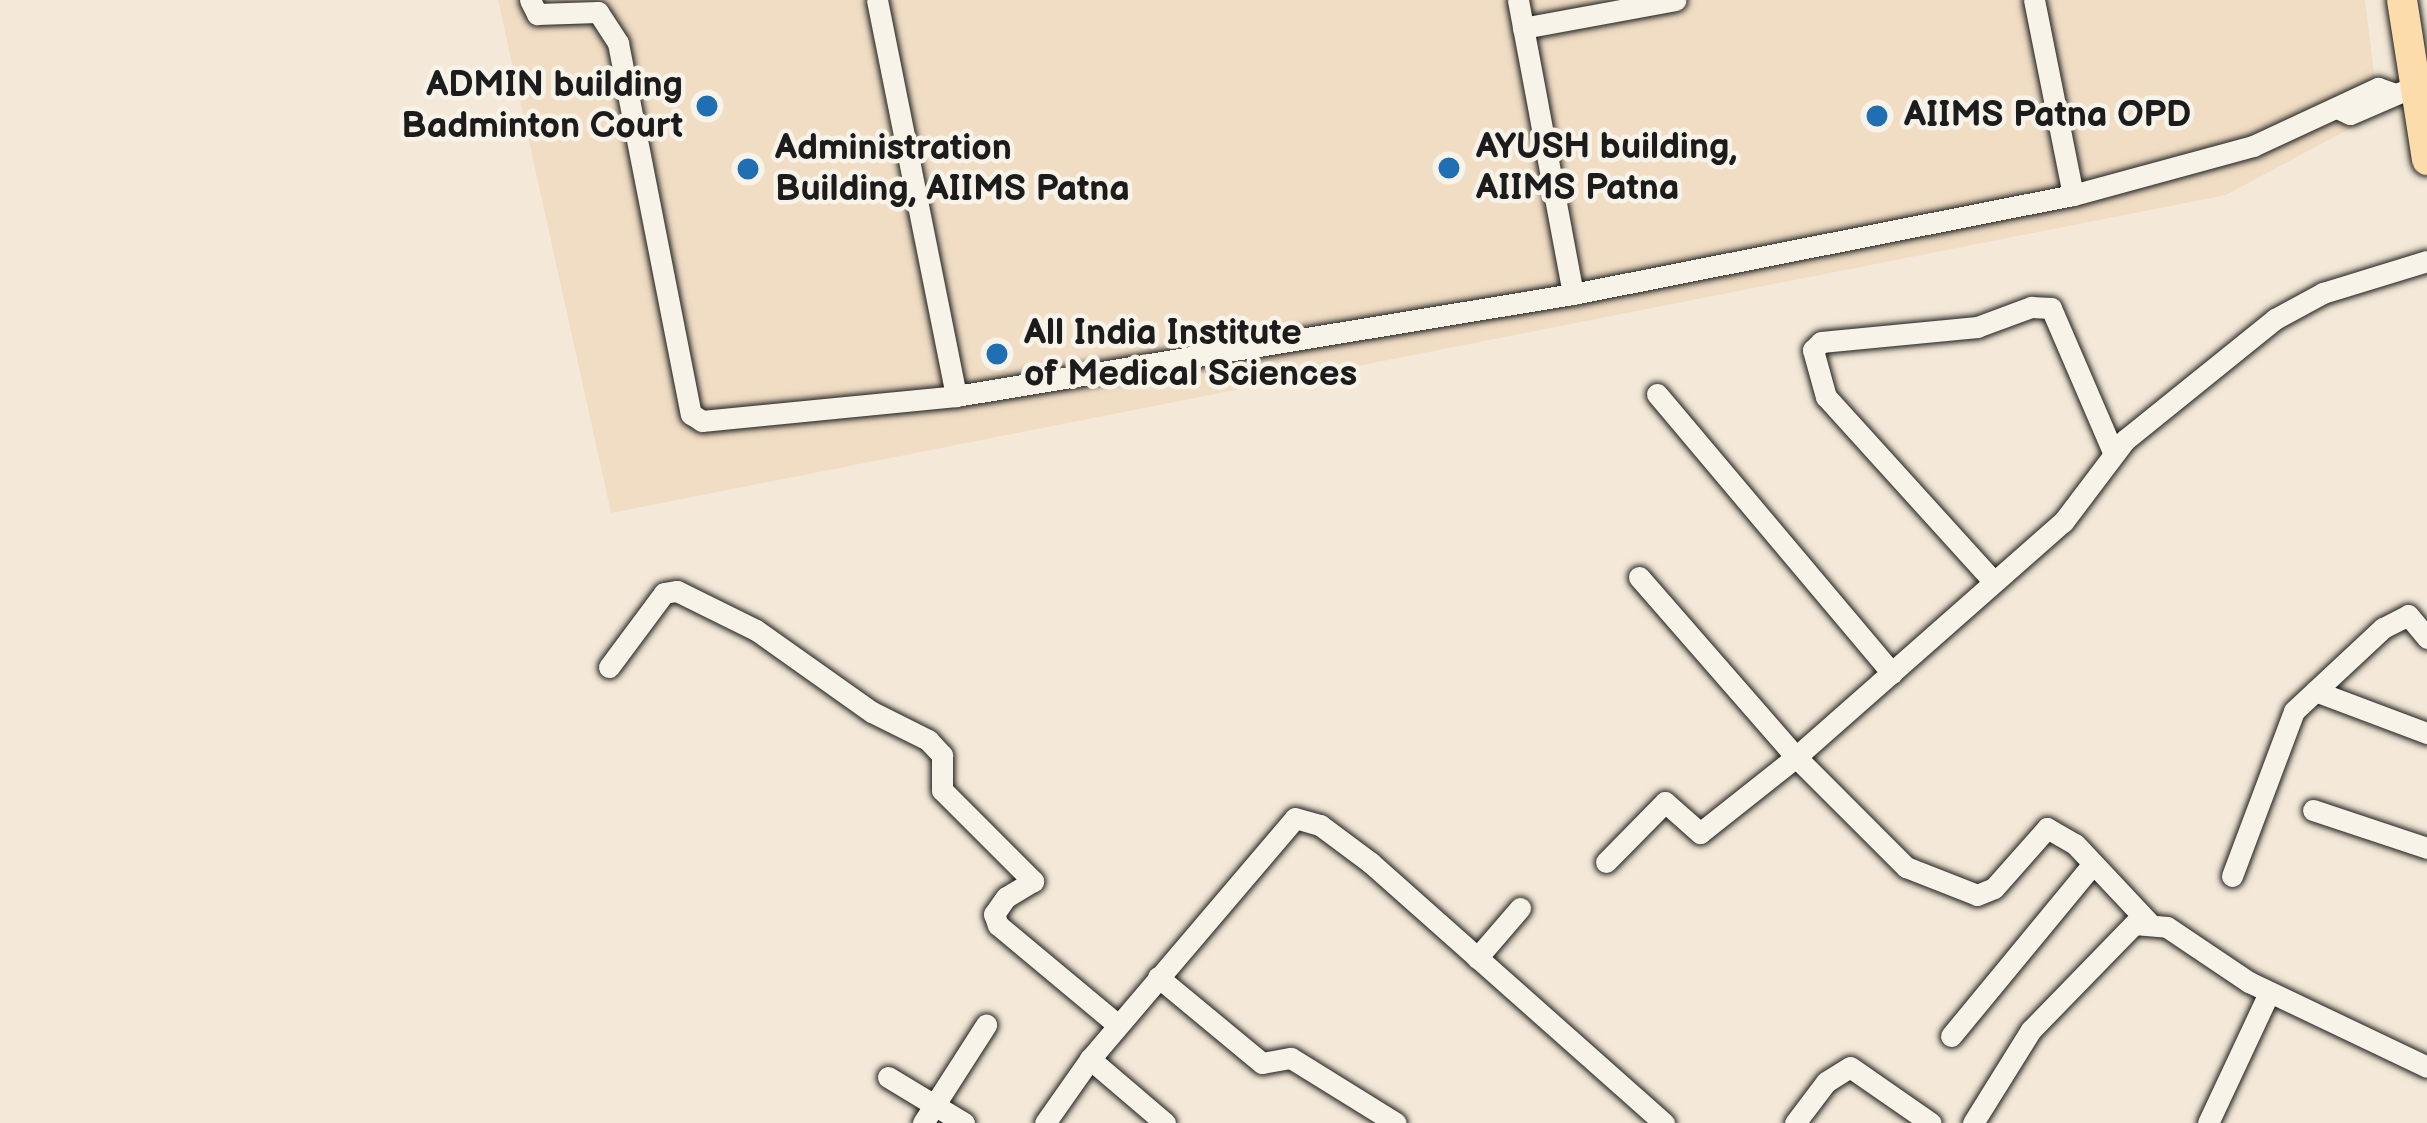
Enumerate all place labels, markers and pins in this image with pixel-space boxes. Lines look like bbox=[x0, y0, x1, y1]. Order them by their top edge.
place label: ADMIN building Badminton Court bbox=[401, 63, 683, 148]
marker: ADMIN building Badminton Court bbox=[694, 93, 720, 119]
place label: AIIMS Patna OPD bbox=[1904, 94, 2191, 138]
marker: AIIMS Patna OPD bbox=[1861, 100, 1893, 132]
place label: AYUSH building, AIIMS Patna bbox=[1476, 125, 1737, 210]
place label: Administration Building, AIIMS Patna bbox=[775, 126, 1130, 211]
marker: AYUSH building, AIIMS Patna bbox=[1433, 152, 1465, 184]
marker: Administration Building, AIIMS Patna bbox=[732, 153, 764, 185]
place label: All India Institute of Medical Sciences bbox=[1024, 311, 1357, 396]
marker: All India Institute of Medical Sciences bbox=[981, 338, 1013, 370]

